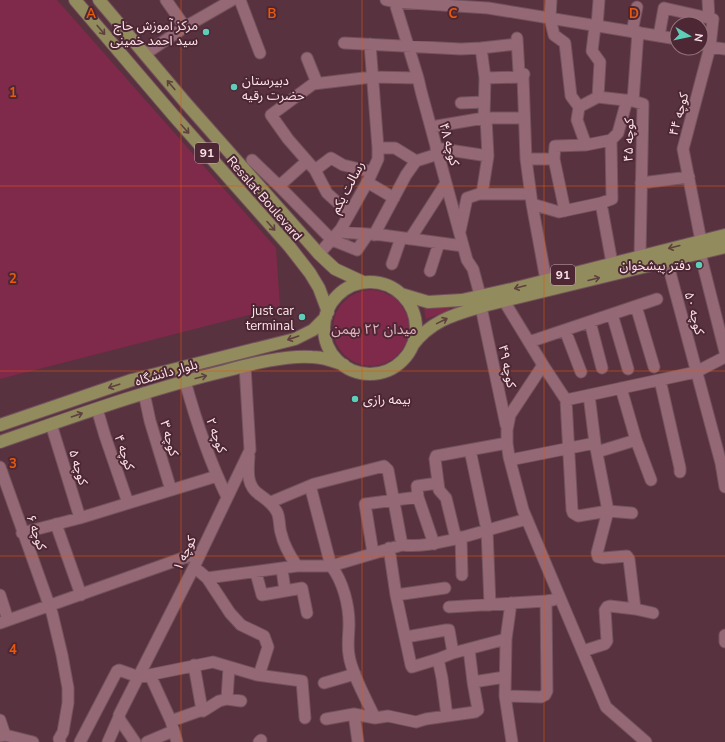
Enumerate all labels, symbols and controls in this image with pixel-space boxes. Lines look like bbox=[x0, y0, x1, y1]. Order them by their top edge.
text: A bbox=[86, 5, 96, 23]
text: B bbox=[268, 5, 277, 23]
text: C bbox=[449, 5, 458, 23]
text: D bbox=[629, 5, 639, 23]
north arrow bbox=[669, 16, 709, 56]
place label: مرکز آموزش حاج سید احمد خمینی bbox=[110, 17, 198, 50]
one-way arrow bbox=[96, 24, 105, 35]
marker: مرکز آموزش حاج سید احمد خمینی bbox=[201, 27, 211, 37]
text: N bbox=[690, 32, 706, 43]
place label: دبیرستان حضرت رقیه bbox=[242, 72, 305, 105]
one-way arrow bbox=[167, 80, 176, 91]
marker: دبیرستان حضرت رقیه bbox=[229, 82, 239, 92]
text: 1 bbox=[9, 84, 17, 102]
street label: کوچه ۴۴ bbox=[665, 90, 694, 138]
street label: کوچه ۴۵ bbox=[620, 117, 638, 162]
street label: کوچه ۴۸ bbox=[435, 121, 464, 168]
one-way arrow bbox=[180, 123, 189, 133]
road number: 91 bbox=[195, 143, 219, 163]
street label: Resalat Boulevard bbox=[222, 152, 306, 245]
street label: رسالت یکم bbox=[327, 158, 370, 217]
one-way arrow bbox=[267, 221, 276, 231]
one-way arrow bbox=[667, 244, 680, 252]
place label: دفتر پیشخوان bbox=[619, 257, 691, 275]
marker: دفتر پیشخوان bbox=[694, 260, 704, 270]
road number: 91 bbox=[551, 265, 575, 285]
text: 2 bbox=[9, 270, 17, 288]
one-way arrow bbox=[587, 275, 600, 282]
one-way arrow bbox=[514, 283, 527, 291]
street label: کوچه ۵۰ bbox=[680, 290, 709, 337]
place label: just car terminal bbox=[246, 302, 294, 335]
marker: just car terminal bbox=[297, 312, 307, 322]
one-way arrow bbox=[435, 317, 447, 324]
district label: میدان ۲۲ بهمن bbox=[331, 320, 417, 339]
one-way arrow bbox=[287, 335, 300, 342]
street label: کوچه ۴۹ bbox=[494, 343, 520, 390]
street label: بلوار دانشگاه bbox=[133, 355, 200, 390]
one-way arrow bbox=[194, 372, 207, 380]
one-way arrow bbox=[107, 383, 120, 390]
place label: بیمه رازی bbox=[363, 391, 411, 409]
marker: بیمه رازی bbox=[350, 394, 360, 404]
one-way arrow bbox=[70, 411, 82, 419]
street label: کوچه ۲ bbox=[201, 415, 231, 456]
street label: کوچه ۳ bbox=[155, 418, 183, 459]
street label: کوچه ۴ bbox=[110, 432, 139, 473]
street label: کوچه ۵ bbox=[64, 447, 92, 488]
text: 3 bbox=[9, 455, 17, 473]
street label: کوچه ۶ bbox=[22, 512, 51, 553]
street label: کوچه ۱ bbox=[169, 533, 201, 574]
text: 4 bbox=[9, 641, 17, 659]

